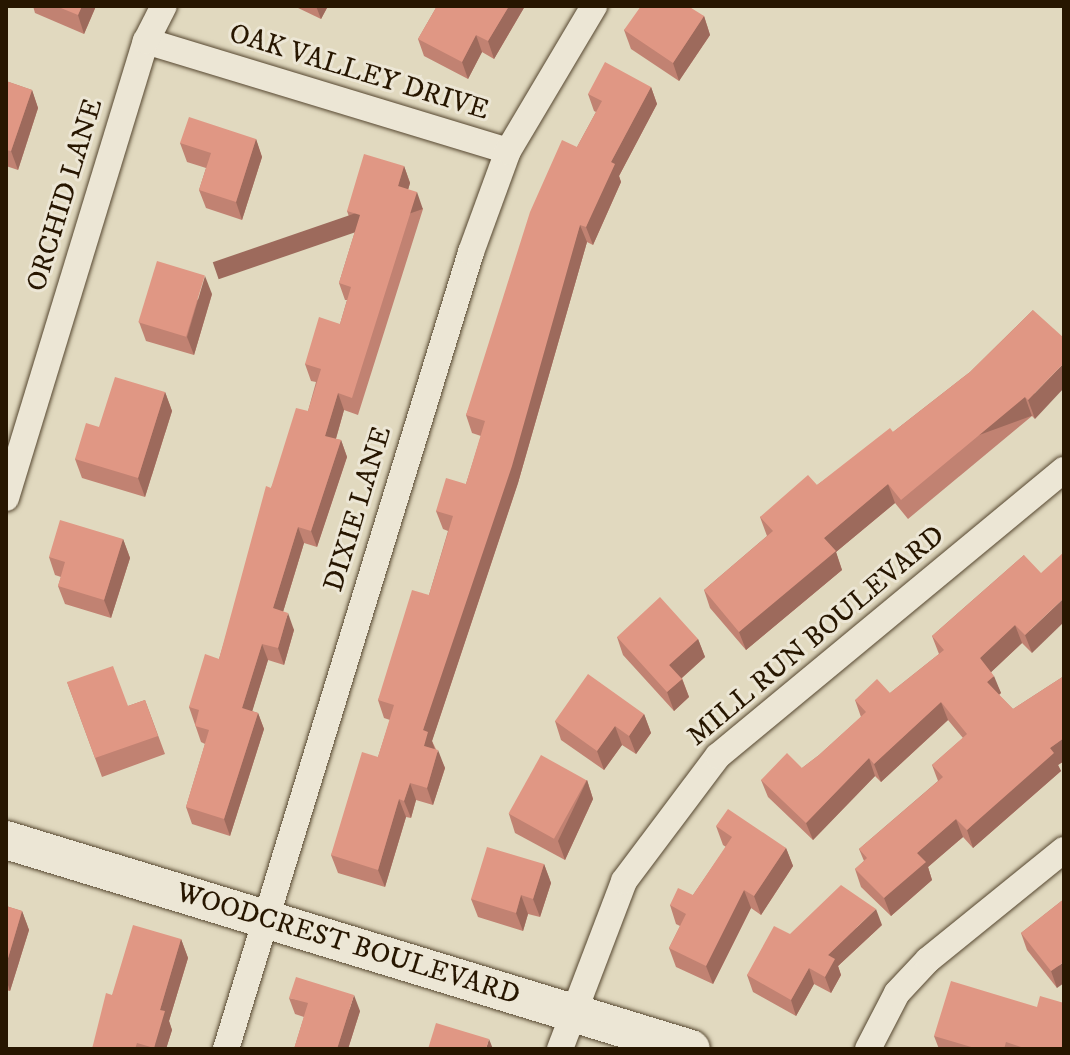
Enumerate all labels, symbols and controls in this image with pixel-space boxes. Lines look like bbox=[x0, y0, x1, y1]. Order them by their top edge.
street label: OAK VALLEY DRIVE bbox=[225, 17, 493, 127]
street label: ORCHID LANE bbox=[20, 95, 110, 295]
street label: DIXIE LANE bbox=[317, 422, 399, 596]
street label: MILL RUN BOULEVARD bbox=[681, 519, 951, 753]
street label: WOODCREST BOULEVARD bbox=[172, 876, 524, 1012]

